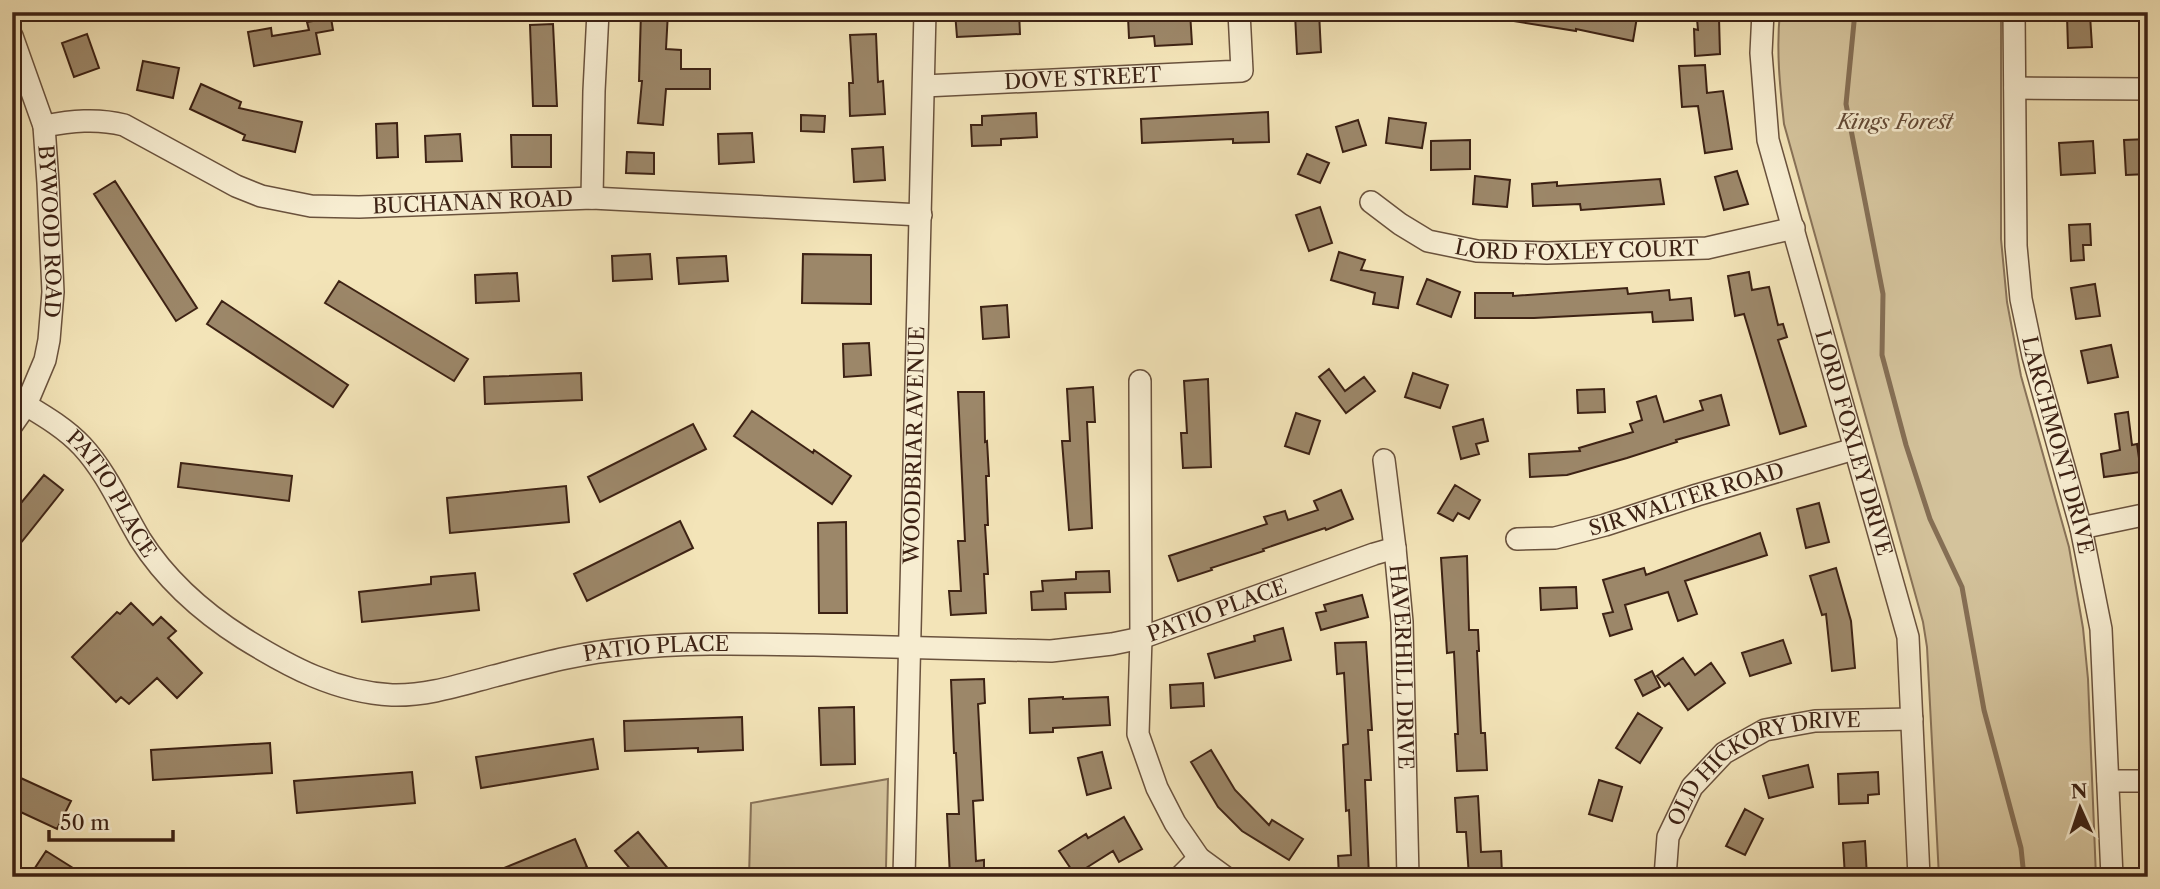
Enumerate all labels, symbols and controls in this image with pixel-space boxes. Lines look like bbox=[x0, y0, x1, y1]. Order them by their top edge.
street label: DOVE STREET bbox=[1004, 62, 1162, 94]
park label: Kings Forest bbox=[1835, 109, 1954, 134]
street label: BYWOOD ROAD bbox=[33, 144, 67, 319]
street label: BUCHANAN ROAD bbox=[372, 186, 574, 218]
street label: LORD FOXLEY COURT bbox=[1453, 234, 1699, 265]
street label: WOODBRIAR AVENUE bbox=[899, 326, 929, 565]
street label: LORD FOXLEY DRIVE bbox=[1810, 327, 1897, 558]
street label: LARCHMONT DRIVE bbox=[2017, 334, 2099, 556]
street label: PATIO PLACE bbox=[62, 425, 162, 562]
street label: SIR WALTER ROAD bbox=[1586, 457, 1787, 541]
street label: HAVERHILL DRIVE bbox=[1385, 563, 1418, 770]
street label: PATIO PLACE bbox=[1144, 574, 1290, 647]
street label: PATIO PLACE bbox=[581, 631, 729, 666]
street label: OLD HICKORY DRIVE bbox=[1662, 707, 1861, 830]
north arrow bbox=[2044, 774, 2114, 844]
text: N bbox=[2070, 780, 2088, 803]
scale bar bbox=[49, 798, 173, 842]
text: 50 m bbox=[60, 810, 110, 835]

